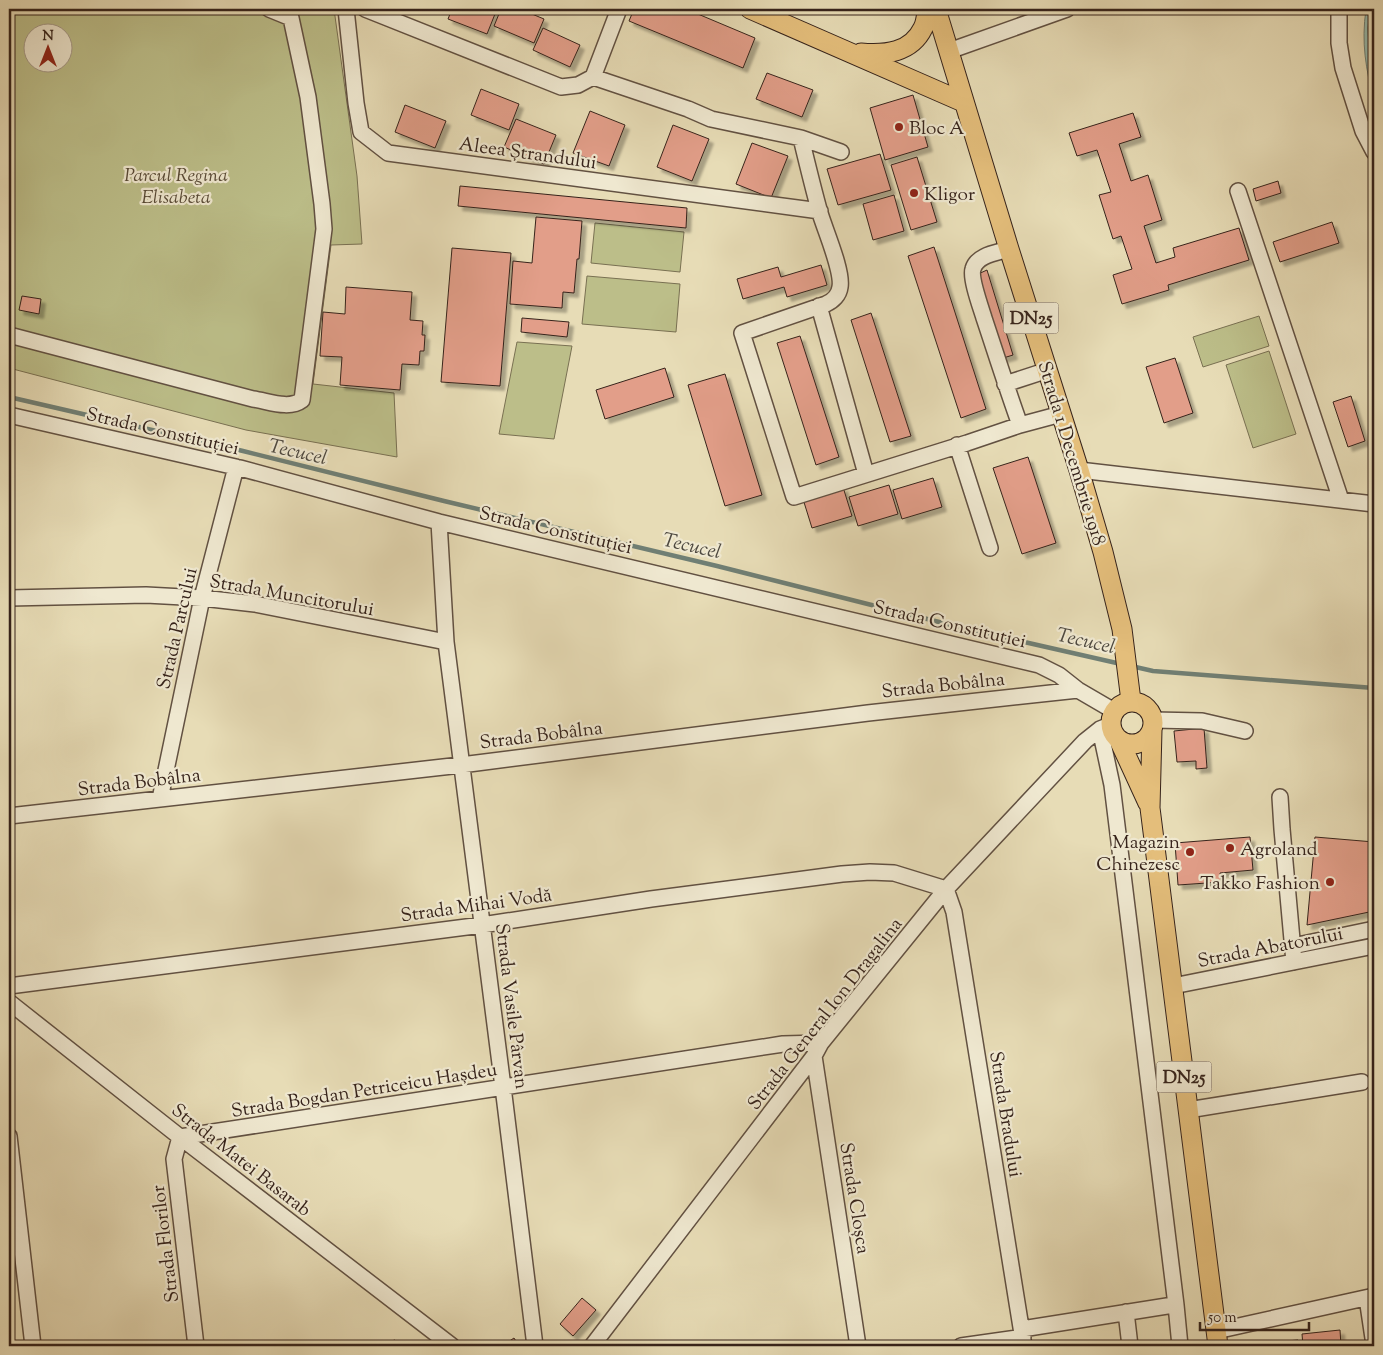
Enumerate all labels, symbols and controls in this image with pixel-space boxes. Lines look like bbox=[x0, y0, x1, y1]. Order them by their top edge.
north arrow bbox=[22, 22, 72, 72]
text: N bbox=[42, 27, 54, 47]
place label: Bloc A bbox=[909, 116, 965, 143]
marker: Bloc A bbox=[893, 121, 905, 133]
street label: Aleea Ștrandului bbox=[457, 131, 598, 177]
park label: Parcul Regina Elisabeta bbox=[124, 163, 228, 212]
place label: Kligor bbox=[924, 182, 975, 209]
marker: Kligor bbox=[908, 187, 920, 199]
road number: DN25 bbox=[1004, 302, 1058, 334]
street label: Strada 1 Decembrie 1918 bbox=[1030, 358, 1112, 549]
street label: Strada Constituției bbox=[83, 402, 242, 463]
water label: Tecucel bbox=[265, 433, 330, 474]
street label: Strada Constituției bbox=[476, 501, 635, 562]
water label: Tecucel bbox=[659, 527, 724, 568]
street label: Strada Parcului bbox=[151, 565, 206, 692]
street label: Strada Muncitorului bbox=[207, 569, 376, 624]
street label: Strada Constituției bbox=[870, 595, 1029, 656]
water label: Tecucel bbox=[1053, 622, 1118, 663]
street label: Strada Bobâlna bbox=[880, 667, 1006, 706]
street label: Strada Bobâlna bbox=[478, 716, 605, 757]
street label: Strada Bobâlna bbox=[76, 763, 203, 804]
place label: Magazin Chinezesc bbox=[1096, 830, 1180, 879]
place label: Agroland bbox=[1240, 837, 1318, 864]
marker: Agroland bbox=[1224, 842, 1236, 854]
marker: Magazin Chinezesc bbox=[1184, 846, 1196, 858]
place label: Takko Fashion bbox=[1200, 871, 1320, 898]
marker: Takko Fashion bbox=[1324, 876, 1336, 888]
street label: Strada Mihai Vodă bbox=[399, 882, 554, 930]
street label: Strada General Ion Dragalina bbox=[742, 912, 910, 1117]
street label: Strada Abatorului bbox=[1195, 921, 1345, 976]
street label: Strada Vasile Pârvan bbox=[487, 922, 534, 1091]
street label: Strada Bradului bbox=[981, 1049, 1028, 1179]
street label: Strada Bogdan Petriceicu Hașdeu bbox=[230, 1057, 499, 1126]
road number: DN25 bbox=[1156, 1062, 1212, 1092]
street label: Strada Matei Basarab bbox=[165, 1098, 316, 1224]
street label: Strada Cloșca bbox=[831, 1141, 876, 1256]
street label: Strada Florilor bbox=[146, 1183, 187, 1304]
scale bar bbox=[1200, 1300, 1309, 1332]
text: 50 m bbox=[1207, 1308, 1237, 1329]

